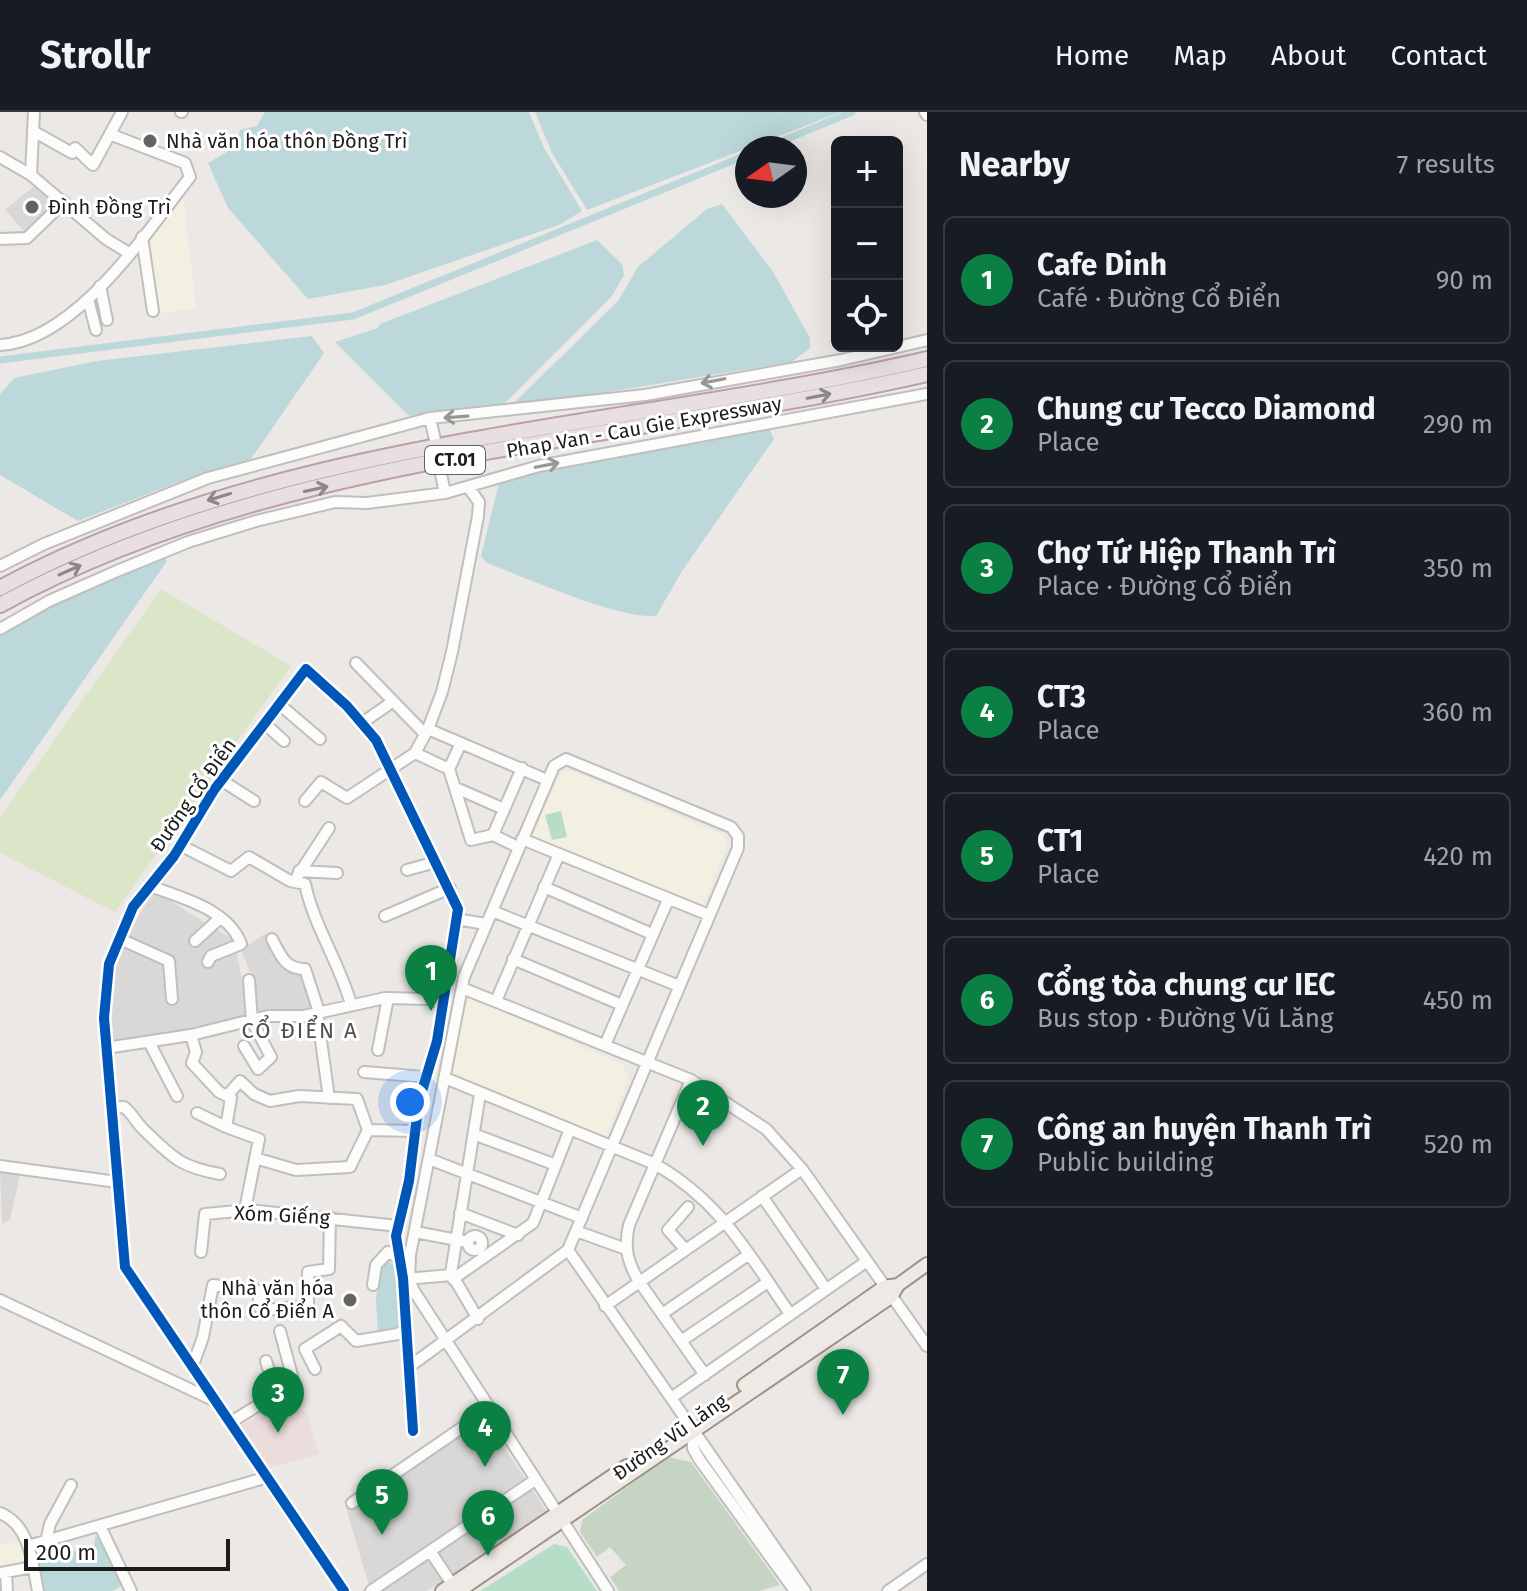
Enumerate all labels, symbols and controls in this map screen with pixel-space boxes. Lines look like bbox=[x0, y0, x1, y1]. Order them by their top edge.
text: Strollr bbox=[40, 32, 151, 78]
text: Home bbox=[1055, 39, 1129, 72]
text: Map bbox=[1173, 39, 1227, 72]
text: About bbox=[1271, 39, 1346, 72]
text: Contact bbox=[1390, 39, 1487, 72]
place label: Nhà văn hóa thôn Đồng Trì bbox=[166, 129, 408, 153]
marker: Nhà văn hóa thôn Đồng Trì bbox=[141, 132, 159, 150]
north arrow bbox=[735, 136, 807, 208]
map controls bbox=[831, 136, 903, 352]
button: + bbox=[831, 136, 903, 208]
text: Nearby bbox=[959, 144, 1070, 185]
text: 7 results bbox=[1397, 149, 1495, 180]
place label: Đình Đồng Trì bbox=[48, 195, 171, 219]
marker: Đình Đồng Trì bbox=[23, 198, 41, 216]
button: − bbox=[831, 208, 903, 280]
text: Cafe Dinh bbox=[1037, 247, 1167, 283]
text: 1 bbox=[981, 265, 993, 296]
text: 90 m bbox=[1436, 265, 1493, 296]
button: locate bbox=[831, 280, 903, 352]
text: Café · Đường Cổ Điển bbox=[1037, 283, 1281, 314]
one-way arrow bbox=[701, 375, 726, 390]
one-way arrow bbox=[806, 388, 832, 403]
street label: Phap Van - Cau Gie Expressway bbox=[505, 391, 784, 463]
text: Chung cư Tecco Diamond bbox=[1037, 391, 1376, 427]
text: 2 bbox=[980, 409, 994, 440]
text: 290 m bbox=[1423, 409, 1493, 440]
one-way arrow bbox=[443, 410, 470, 425]
text: Place bbox=[1037, 427, 1100, 458]
road number: CT.01 bbox=[425, 446, 485, 474]
one-way arrow bbox=[534, 457, 560, 472]
one-way arrow bbox=[303, 480, 328, 495]
one-way arrow bbox=[206, 490, 232, 505]
text: Chợ Tứ Hiệp Thanh Trì bbox=[1037, 535, 1336, 571]
text: 3 bbox=[980, 553, 994, 584]
text: 350 m bbox=[1423, 553, 1493, 584]
one-way arrow bbox=[57, 562, 82, 577]
text: Place · Đường Cổ Điển bbox=[1037, 571, 1293, 602]
text: CT3 bbox=[1037, 679, 1086, 715]
text: 4 bbox=[980, 697, 994, 728]
text: 360 m bbox=[1422, 697, 1493, 728]
text: Place bbox=[1037, 715, 1100, 746]
street label: Đường Cổ Điển bbox=[143, 732, 241, 856]
text: CT1 bbox=[1037, 823, 1083, 859]
text: 5 bbox=[980, 841, 994, 872]
text: 420 m bbox=[1423, 841, 1493, 872]
text: Place bbox=[1037, 859, 1100, 890]
pin: 1 bbox=[405, 945, 457, 1011]
text: Cổng tòa chung cư IEC bbox=[1037, 967, 1336, 1003]
text: 6 bbox=[980, 985, 994, 1016]
text: 450 m bbox=[1423, 985, 1493, 1016]
text: Bus stop · Đường Vũ Lăng bbox=[1037, 1003, 1334, 1034]
district label: CỔ ĐIỂN A bbox=[241, 1014, 359, 1044]
pin: 2 bbox=[677, 1080, 729, 1146]
your location bbox=[390, 1082, 430, 1122]
text: Công an huyện Thanh Trì bbox=[1037, 1111, 1371, 1147]
text: 7 bbox=[981, 1129, 993, 1160]
text: 520 m bbox=[1424, 1129, 1493, 1160]
text: Public building bbox=[1037, 1147, 1213, 1178]
street label: Xóm Giếng bbox=[233, 1201, 331, 1230]
place label: Nhà văn hóa thôn Cổ Điển A bbox=[200, 1276, 335, 1323]
marker: Nhà văn hóa thôn Cổ Điển A bbox=[341, 1291, 359, 1309]
pin: 7 bbox=[817, 1349, 869, 1415]
pin: 3 bbox=[252, 1367, 304, 1433]
street label: Đường Vũ Lăng bbox=[608, 1388, 732, 1485]
pin: 4 bbox=[459, 1401, 511, 1467]
pin: 5 bbox=[356, 1469, 408, 1535]
pin: 6 bbox=[462, 1490, 514, 1556]
scale bar bbox=[24, 1535, 230, 1571]
text: 200 m bbox=[36, 1539, 96, 1566]

